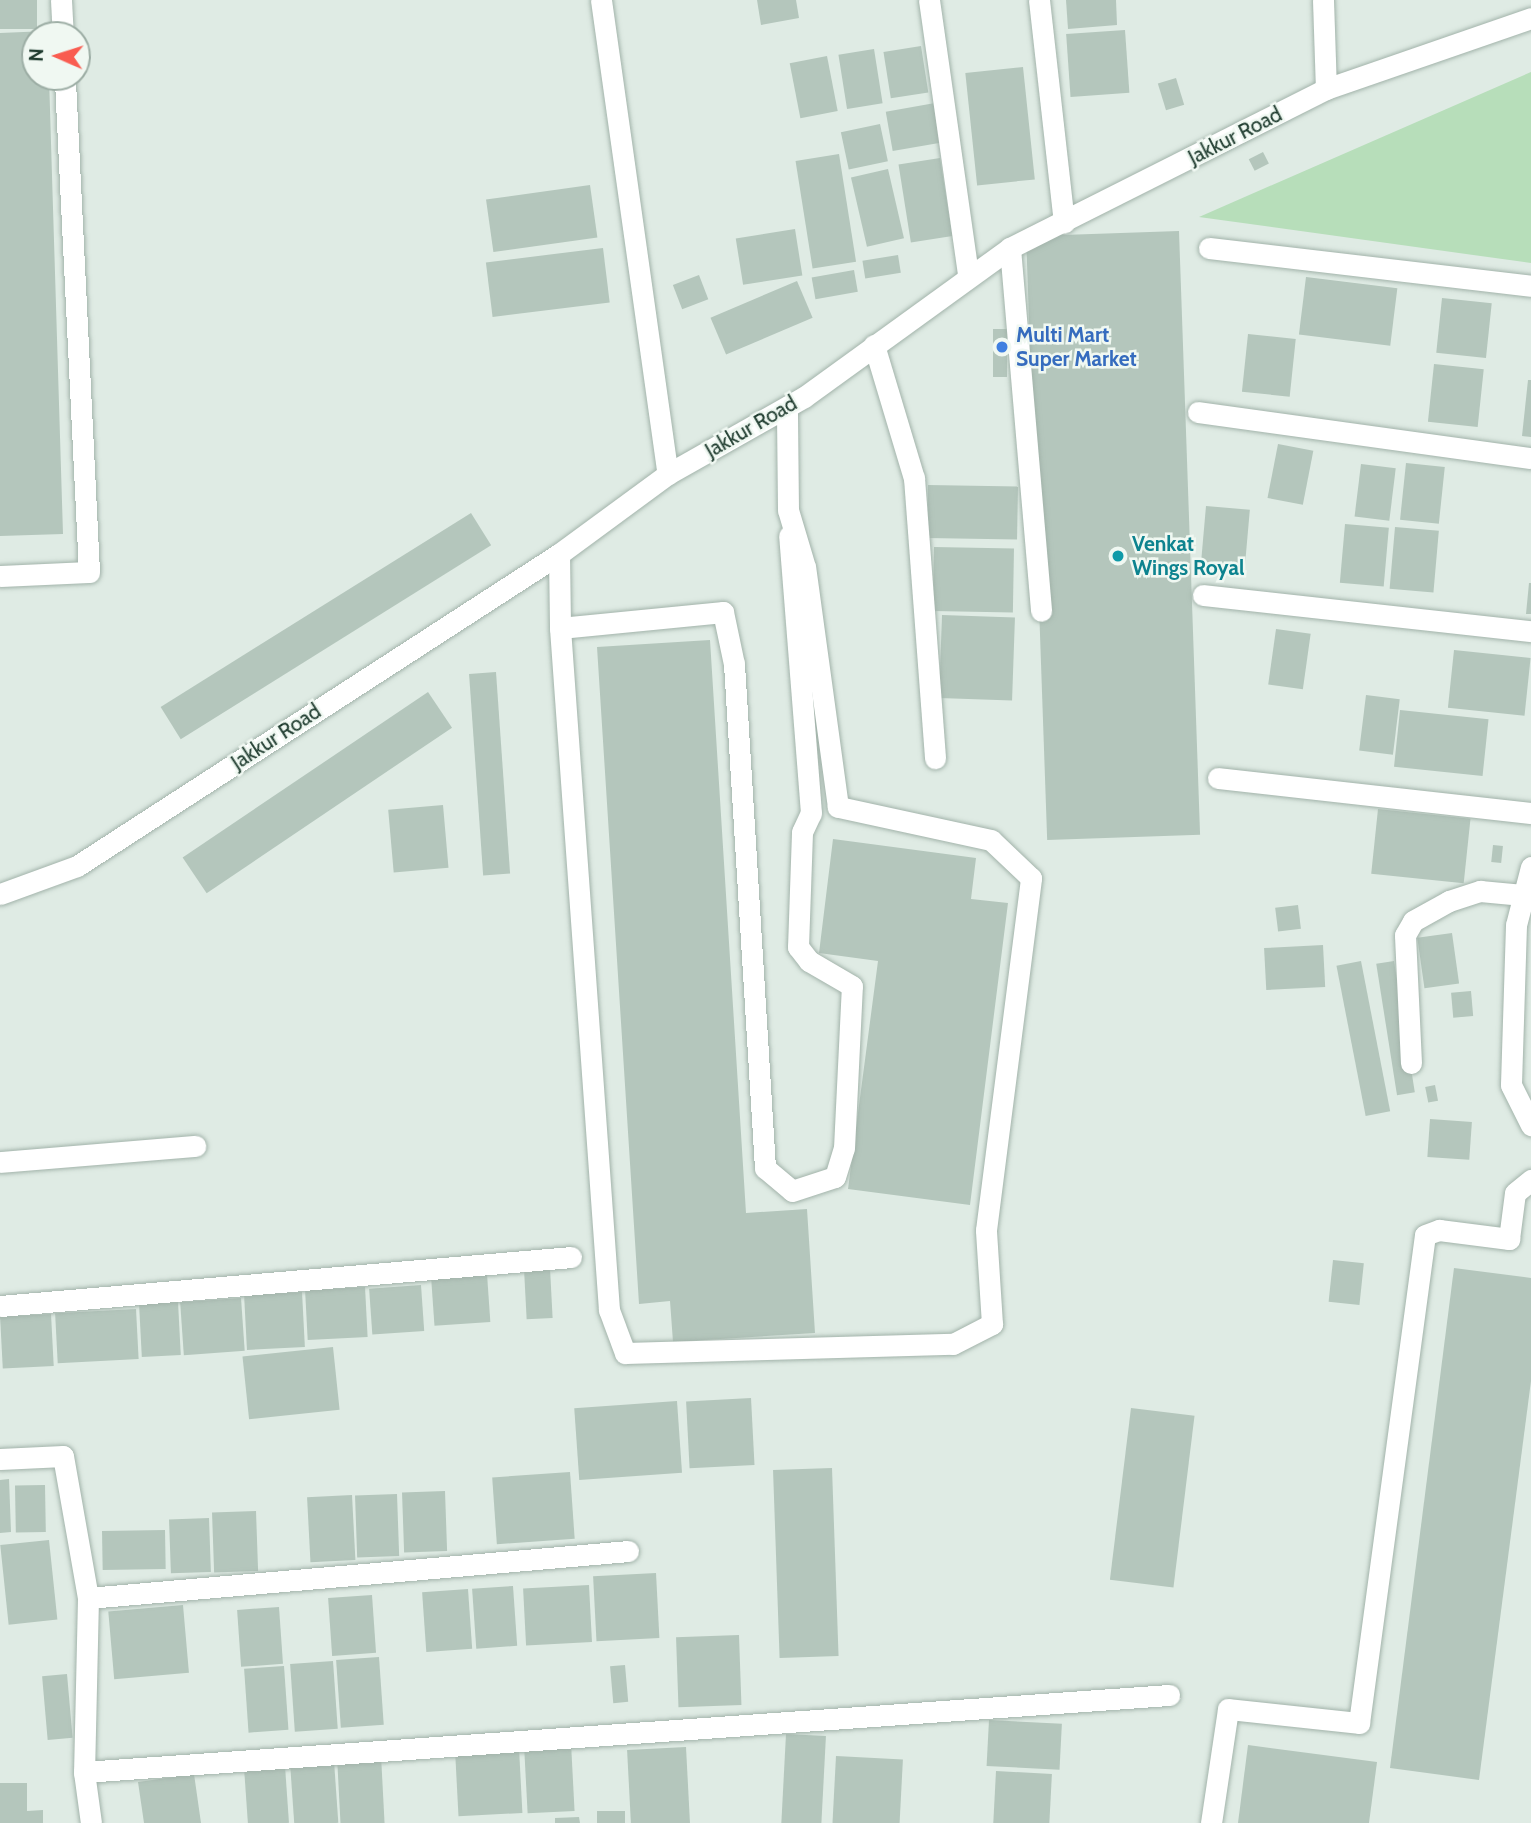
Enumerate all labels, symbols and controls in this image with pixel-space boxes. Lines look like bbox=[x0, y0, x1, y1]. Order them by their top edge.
north arrow bbox=[21, 21, 91, 91]
text: N bbox=[25, 48, 48, 62]
street label: Jakkur Road bbox=[1184, 102, 1286, 170]
place label: Multi Mart Super Market bbox=[1016, 322, 1137, 372]
marker: Multi Mart Super Market bbox=[994, 339, 1010, 355]
street label: Jakkur Road bbox=[701, 391, 801, 463]
place label: Venkat Wings Royal bbox=[1132, 531, 1244, 581]
marker: Venkat Wings Royal bbox=[1110, 548, 1126, 564]
street label: Jakkur Road bbox=[226, 699, 326, 775]

